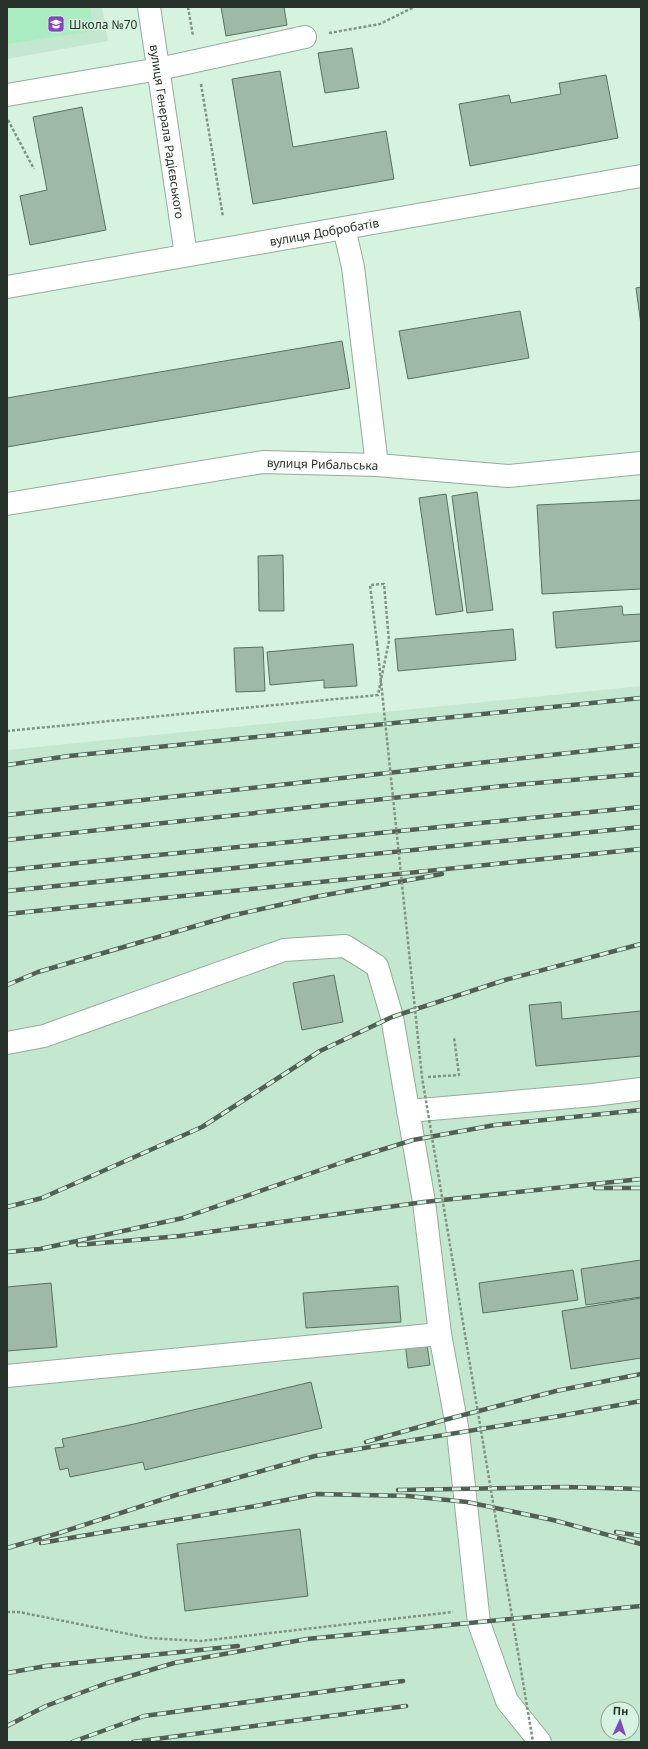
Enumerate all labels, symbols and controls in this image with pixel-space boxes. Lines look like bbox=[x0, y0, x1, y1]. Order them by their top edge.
school or university icon: Школа №70 bbox=[46, 14, 66, 34]
place label: Школа №70 bbox=[69, 16, 138, 33]
street label: вулиця Генерала Радієвського bbox=[146, 43, 189, 220]
street label: вулиця Добробатів bbox=[268, 214, 380, 249]
street label: вулиця Рибальська bbox=[267, 454, 379, 474]
north arrow bbox=[600, 1701, 640, 1741]
text: Пн bbox=[612, 1703, 629, 1718]

